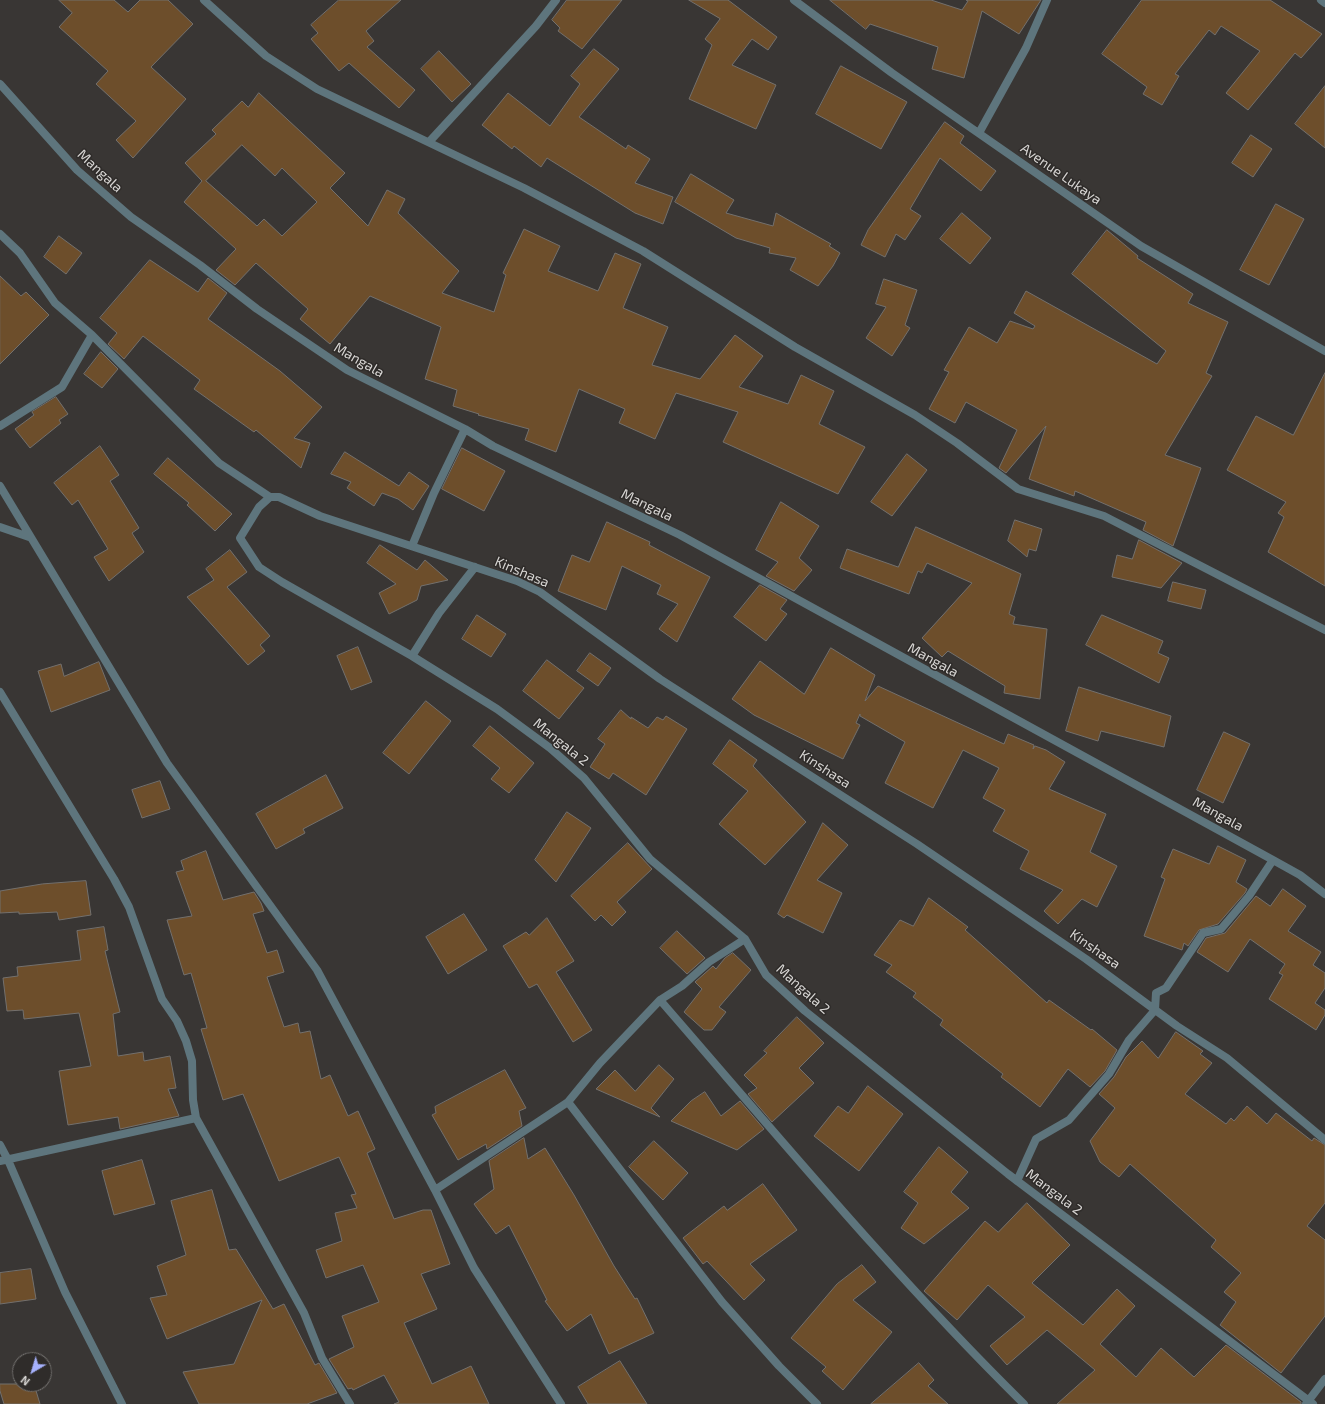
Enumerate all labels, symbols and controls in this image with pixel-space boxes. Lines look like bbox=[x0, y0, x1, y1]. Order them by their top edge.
street label: Avenue Lukaya bbox=[1017, 140, 1105, 208]
street label: Mangala bbox=[74, 146, 126, 196]
street label: Mangala bbox=[331, 339, 387, 381]
street label: Mangala bbox=[618, 485, 676, 525]
street label: Kinshasa bbox=[492, 553, 552, 591]
street label: Mangala bbox=[905, 639, 961, 681]
street label: Mangala 2 bbox=[530, 715, 592, 769]
street label: Kinshasa bbox=[796, 746, 854, 792]
street label: Mangala bbox=[1190, 793, 1246, 835]
street label: Kinshasa bbox=[1067, 926, 1123, 972]
street label: Mangala 2 bbox=[773, 961, 833, 1017]
street label: Mangala 2 bbox=[1022, 1165, 1086, 1219]
north arrow bbox=[12, 1352, 52, 1392]
text: N bbox=[18, 1373, 32, 1389]

